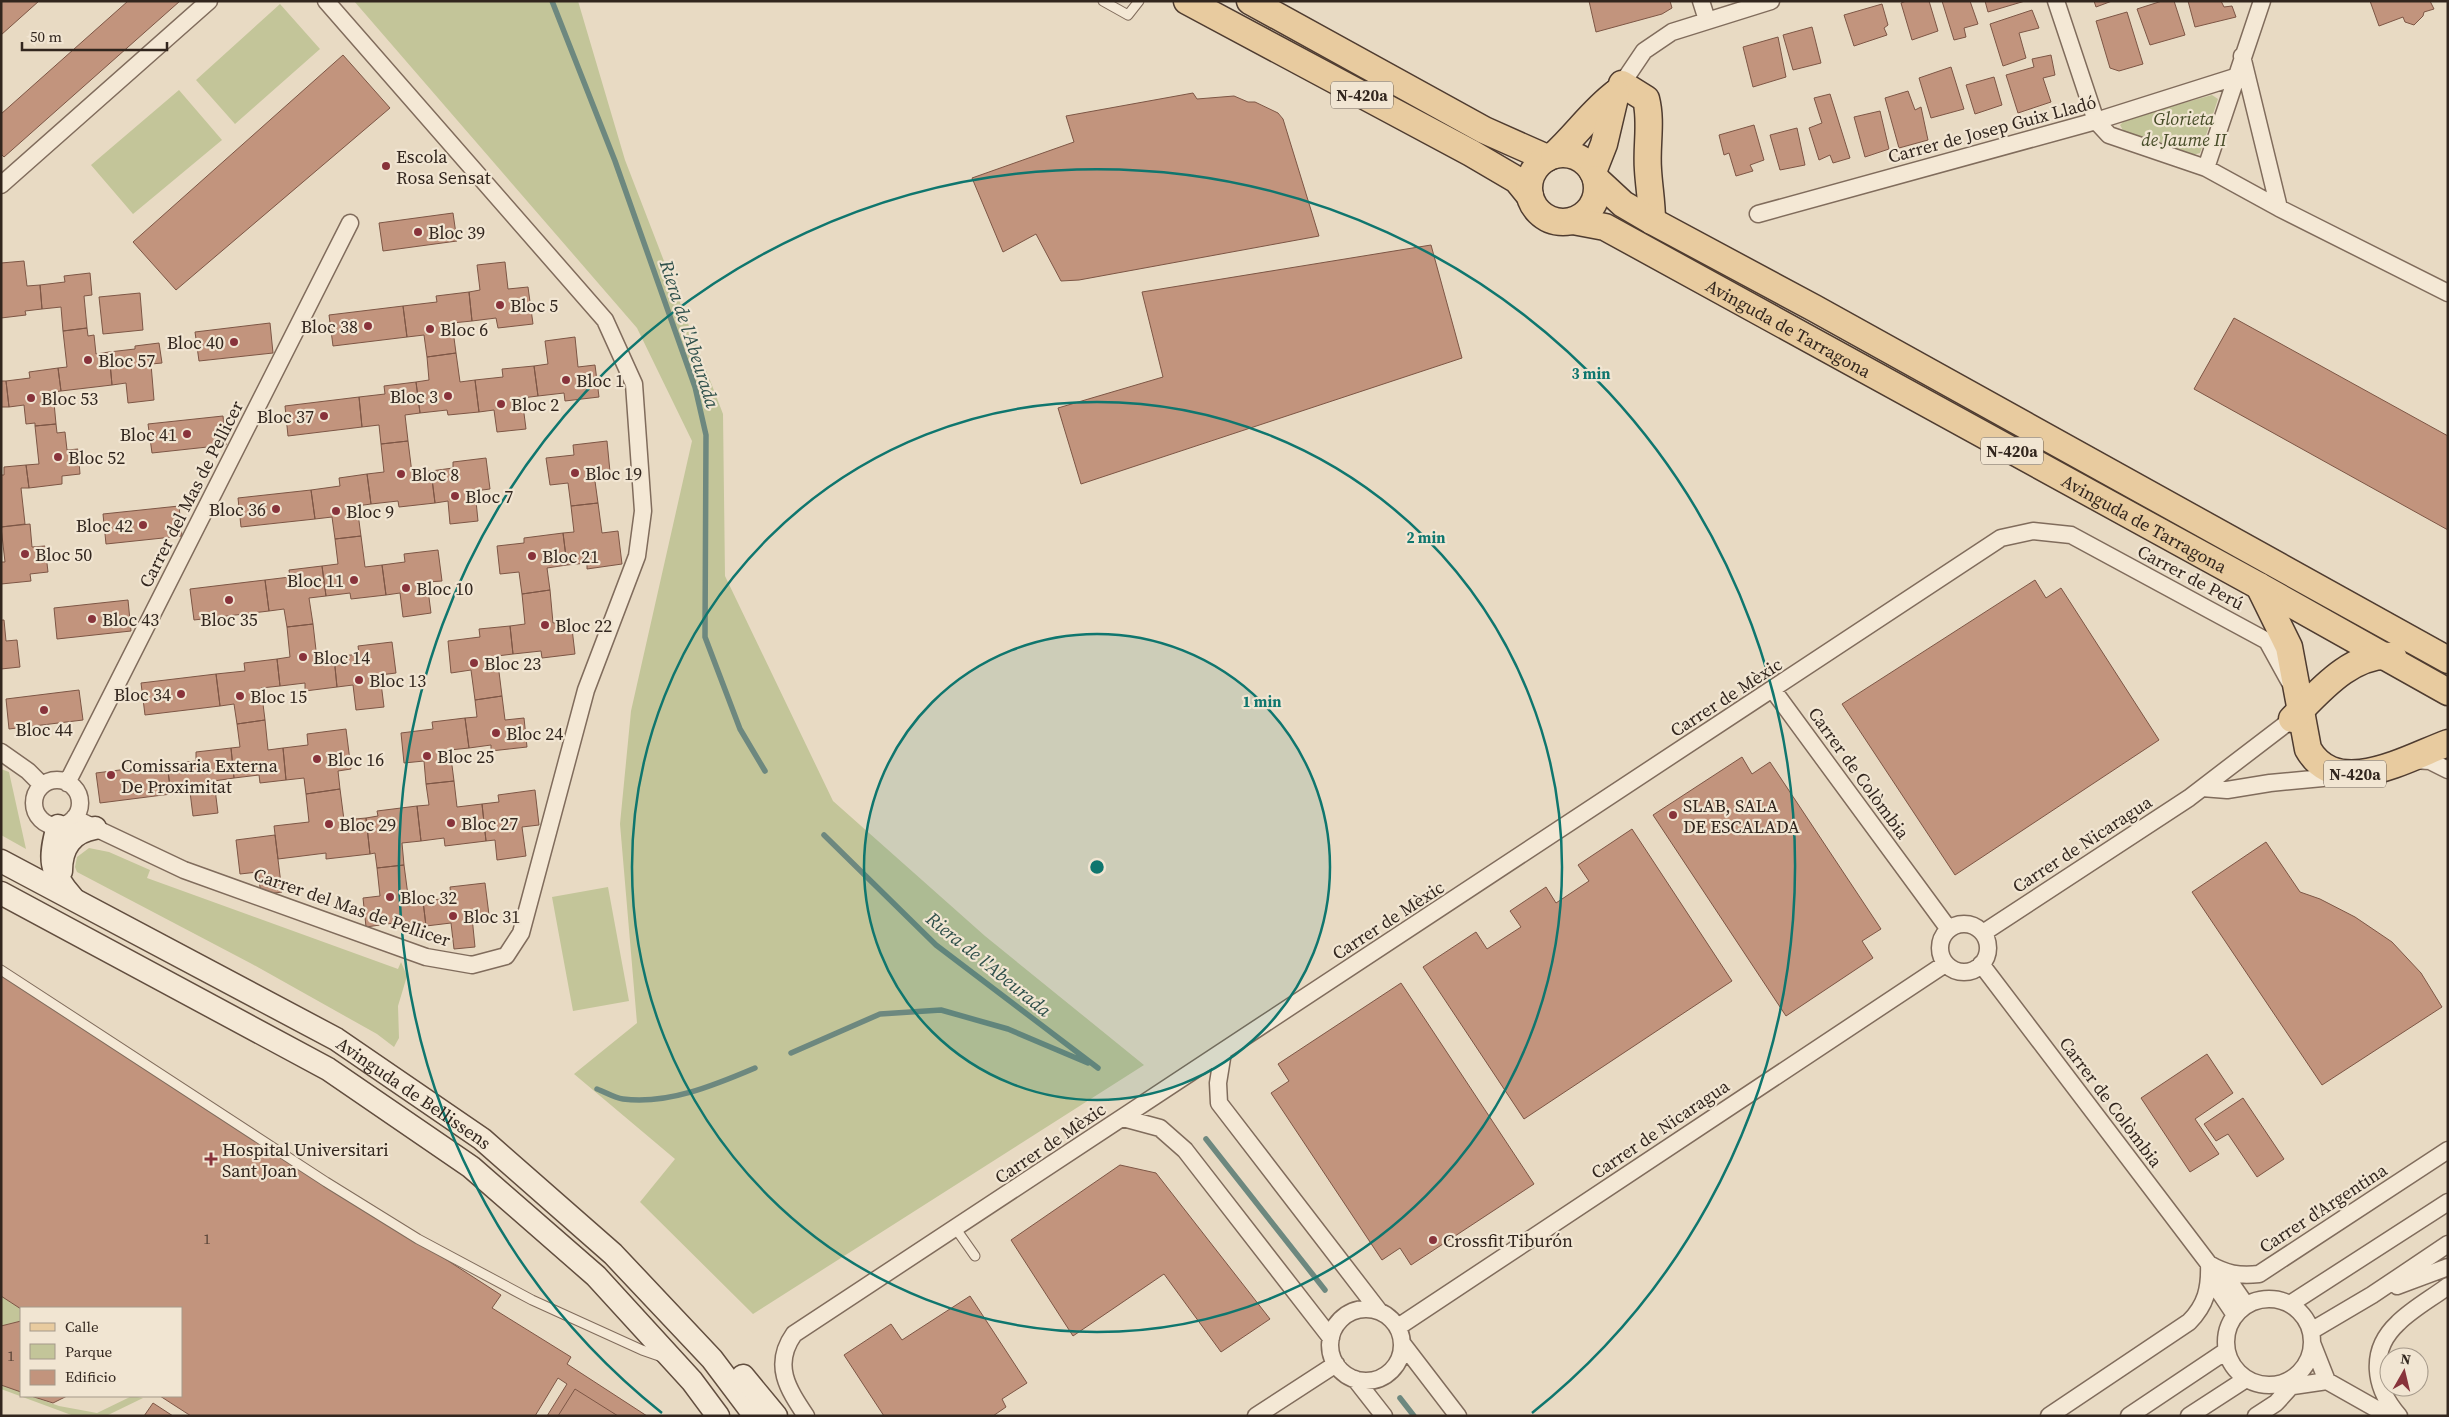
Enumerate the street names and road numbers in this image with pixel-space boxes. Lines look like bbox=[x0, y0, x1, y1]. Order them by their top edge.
road number: N-420a bbox=[1331, 82, 1393, 108]
street label: Carrer de Josep Guix Lladó bbox=[1885, 89, 2099, 169]
street label: Avinguda de Tarragona bbox=[1702, 272, 1876, 384]
street label: Carrer del Mas de Pellicer bbox=[133, 396, 249, 592]
road number: N-420a bbox=[1981, 438, 2043, 464]
street label: Avinguda de Tarragona bbox=[2057, 468, 2232, 579]
street label: Carrer de Perú bbox=[2133, 538, 2249, 616]
street label: Carrer de Mèxic bbox=[1665, 651, 1787, 743]
street label: Carrer de Colòmbia bbox=[1803, 702, 1916, 845]
road number: N-420a bbox=[2324, 761, 2386, 788]
street label: Carrer de Nicaragua bbox=[2007, 789, 2157, 899]
street label: Carrer del Mas de Pellicer bbox=[250, 862, 454, 953]
street label: Carrer de Mèxic bbox=[1327, 874, 1449, 966]
street label: Avinguda de Bellissens bbox=[332, 1030, 497, 1155]
street label: Carrer de Colòmbia bbox=[2054, 1032, 2169, 1173]
street label: Carrer de Nicaragua bbox=[1586, 1073, 1735, 1185]
street label: Carrer de Mèxic bbox=[990, 1097, 1111, 1189]
street label: Carrer d'Argentina bbox=[2254, 1157, 2393, 1259]

